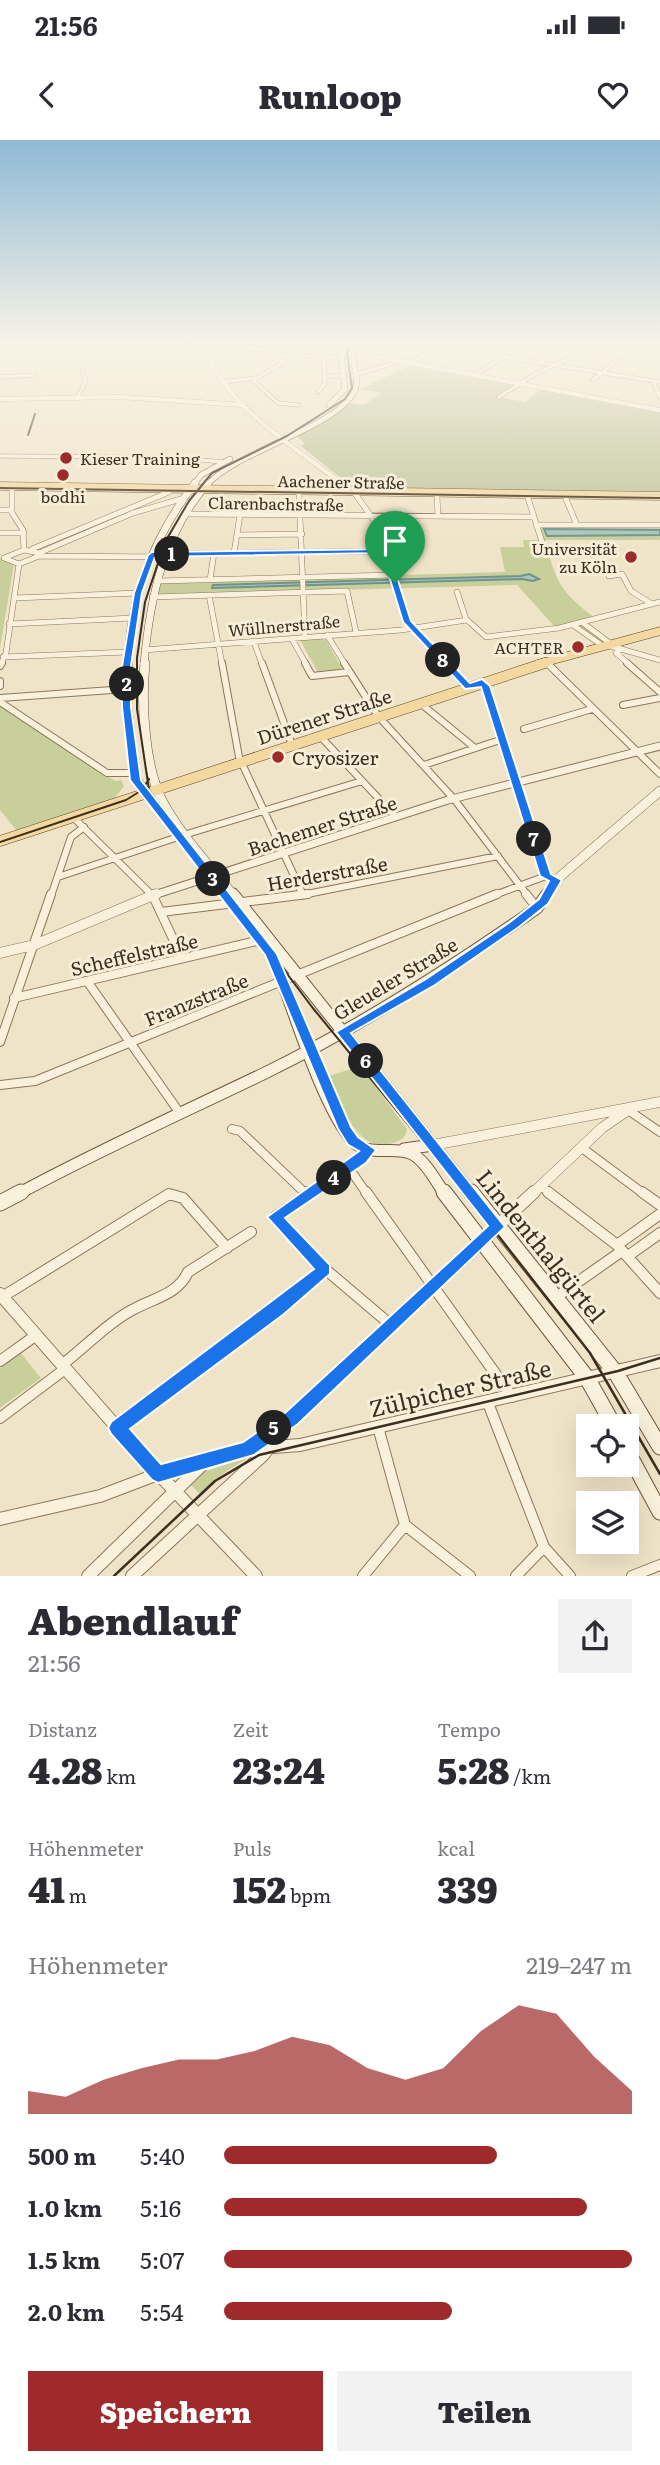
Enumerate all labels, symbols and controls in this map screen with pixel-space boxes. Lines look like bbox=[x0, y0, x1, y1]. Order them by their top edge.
text: 21:56 bbox=[35, 5, 98, 44]
text: Runloop bbox=[258, 71, 402, 119]
icon: back bbox=[28, 76, 66, 114]
icon: heart bbox=[594, 76, 632, 114]
place label: Kieser Training bbox=[80, 446, 200, 470]
marker: Kieser Training bbox=[58, 450, 74, 466]
marker: bodhi bbox=[55, 467, 71, 483]
street label: Aachener Straße bbox=[277, 468, 405, 494]
place label: bodhi bbox=[41, 484, 85, 508]
street label: Clarenbachstraße bbox=[208, 490, 344, 516]
pin bbox=[365, 511, 425, 583]
icon: arrive bbox=[376, 522, 414, 560]
pin: 1 bbox=[154, 536, 190, 572]
place label: Universität zu Köln bbox=[531, 536, 618, 578]
text: 1 bbox=[168, 539, 175, 567]
marker: Universität zu Köln bbox=[623, 549, 639, 565]
street label: Wüllnerstraße bbox=[227, 608, 341, 642]
place label: ACHTER bbox=[494, 635, 564, 659]
marker: ACHTER bbox=[570, 639, 586, 655]
pin: 8 bbox=[426, 643, 460, 678]
text: 8 bbox=[437, 645, 448, 673]
pin: 2 bbox=[110, 666, 144, 702]
text: 2 bbox=[121, 669, 132, 697]
street label: Dürener Straße bbox=[253, 681, 395, 751]
place label: Cryosizer bbox=[292, 743, 378, 771]
marker: Cryosizer bbox=[270, 749, 286, 765]
street label: Bachemer Straße bbox=[244, 788, 400, 862]
pin: 7 bbox=[516, 822, 552, 856]
text: 7 bbox=[528, 824, 539, 852]
street label: Herderstraße bbox=[265, 849, 390, 897]
pin: 3 bbox=[196, 862, 230, 896]
text: 3 bbox=[207, 864, 218, 892]
street label: Scheffelstraße bbox=[67, 926, 201, 982]
street label: Gleueler Straße bbox=[327, 930, 463, 1026]
street label: Franzstraße bbox=[140, 965, 252, 1033]
pin: 6 bbox=[348, 1044, 384, 1079]
text: 6 bbox=[360, 1046, 371, 1074]
pin: 4 bbox=[316, 1160, 352, 1196]
street label: Lindenthalgürtel bbox=[469, 1161, 615, 1329]
text: 4 bbox=[328, 1163, 339, 1191]
street label: Zülpicher Straße bbox=[366, 1350, 554, 1424]
pin: 5 bbox=[256, 1410, 292, 1446]
text: 5 bbox=[268, 1413, 279, 1441]
map controls bbox=[576, 1414, 639, 1554]
button: locate bbox=[576, 1414, 639, 1477]
button: layers bbox=[576, 1491, 639, 1554]
text: Abendlauf bbox=[28, 1590, 238, 1647]
button: share bbox=[558, 1599, 632, 1673]
text: 21:56 bbox=[28, 1645, 81, 1679]
text: Distanz bbox=[28, 1715, 97, 1743]
text: Zeit bbox=[233, 1715, 268, 1743]
text: Tempo bbox=[437, 1715, 501, 1743]
text: 4.28 bbox=[28, 1743, 102, 1795]
text: 23:24 bbox=[233, 1743, 325, 1795]
text: 5:28 bbox=[437, 1743, 509, 1795]
text: km bbox=[102, 1762, 136, 1790]
text: /km bbox=[509, 1762, 551, 1790]
text: Höhenmeter bbox=[28, 1834, 143, 1862]
text: Puls bbox=[233, 1834, 271, 1862]
text: kcal bbox=[437, 1834, 475, 1862]
text: 41 bbox=[28, 1862, 65, 1914]
text: 152 bbox=[233, 1862, 286, 1914]
text: 339 bbox=[437, 1862, 498, 1914]
text: m bbox=[65, 1881, 87, 1909]
text: bpm bbox=[286, 1881, 331, 1909]
text: Höhenmeter bbox=[28, 1947, 168, 1981]
text: 219–247 m bbox=[526, 1947, 632, 1981]
text: 500 m bbox=[28, 2138, 96, 2172]
text: 5:40 bbox=[140, 2138, 185, 2172]
text: 1.0 km bbox=[28, 2190, 102, 2224]
text: 5:16 bbox=[140, 2190, 181, 2224]
text: 1.5 km bbox=[28, 2242, 101, 2276]
text: 5:07 bbox=[140, 2242, 184, 2276]
text: 2.0 km bbox=[28, 2294, 105, 2328]
text: 5:54 bbox=[140, 2294, 184, 2328]
button: Speichern bbox=[28, 2371, 323, 2451]
button: Teilen bbox=[337, 2371, 632, 2451]

